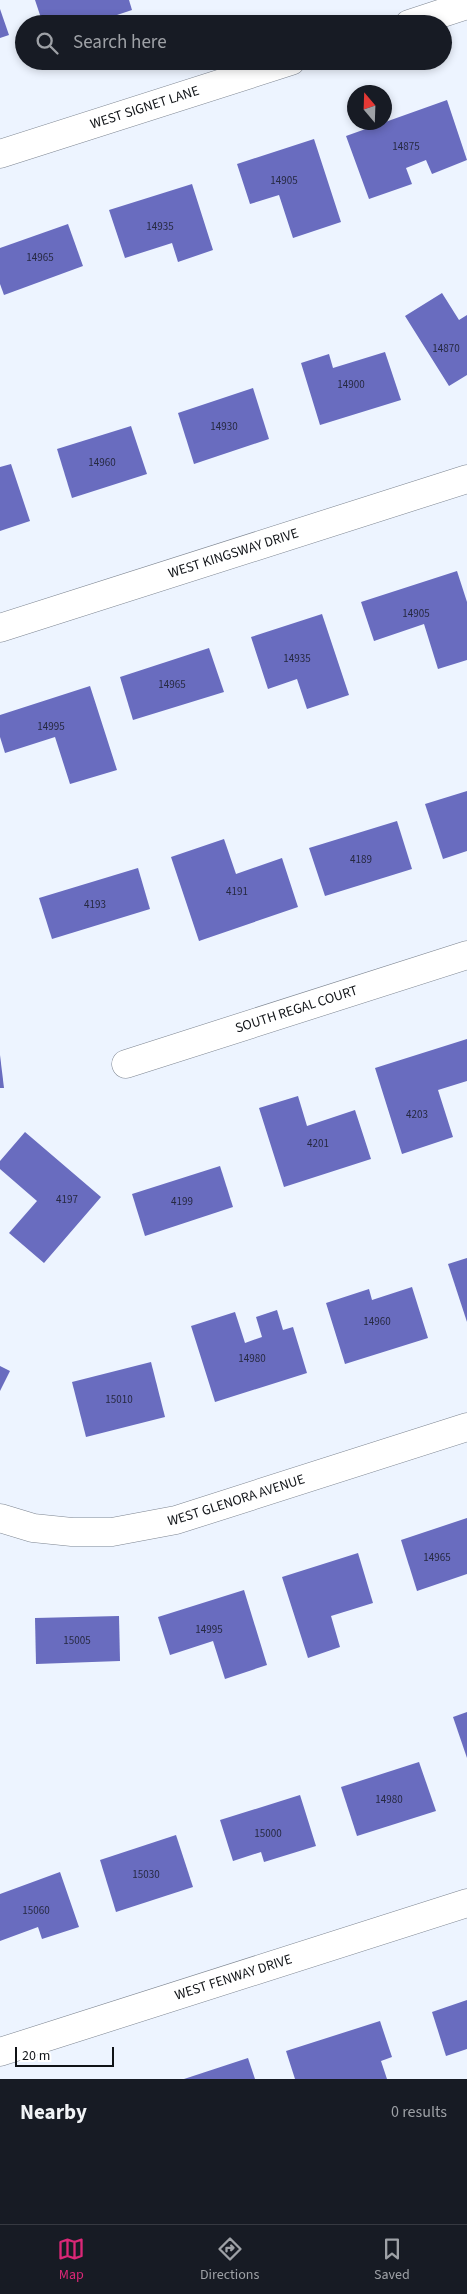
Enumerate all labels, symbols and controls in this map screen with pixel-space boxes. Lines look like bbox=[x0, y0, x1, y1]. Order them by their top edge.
search box bbox=[15, 15, 452, 70]
icon: search bbox=[33, 29, 61, 57]
text: Search here bbox=[73, 29, 167, 56]
street label: WEST SIGNET LANE bbox=[88, 81, 202, 135]
north arrow bbox=[347, 85, 392, 130]
house number: 14875 bbox=[392, 139, 420, 154]
house number: 14905 bbox=[270, 173, 298, 188]
house number: 14935 bbox=[146, 219, 174, 234]
house number: 14965 bbox=[26, 250, 54, 265]
house number: 14870 bbox=[432, 341, 460, 356]
house number: 14900 bbox=[337, 377, 365, 392]
house number: 14930 bbox=[210, 419, 238, 434]
house number: 14960 bbox=[88, 455, 116, 470]
street label: WEST KINGSWAY DRIVE bbox=[166, 523, 301, 584]
house number: 14905 bbox=[402, 606, 430, 621]
house number: 14935 bbox=[283, 651, 311, 666]
house number: 14965 bbox=[158, 677, 186, 692]
house number: 14995 bbox=[37, 719, 65, 734]
house number: 4189 bbox=[350, 852, 372, 867]
house number: 4191 bbox=[226, 884, 248, 899]
house number: 4193 bbox=[84, 897, 106, 912]
street label: SOUTH REGAL COURT bbox=[233, 980, 361, 1038]
house number: 4203 bbox=[406, 1107, 428, 1122]
house number: 4201 bbox=[307, 1136, 329, 1151]
house number: 4197 bbox=[56, 1192, 78, 1207]
house number: 4199 bbox=[171, 1194, 193, 1209]
house number: 14960 bbox=[363, 1314, 391, 1329]
house number: 14980 bbox=[238, 1351, 266, 1366]
house number: 15010 bbox=[105, 1392, 133, 1407]
street label: WEST GLENORA AVENUE bbox=[166, 1469, 307, 1531]
house number: 14965 bbox=[423, 1550, 451, 1565]
house number: 14995 bbox=[195, 1622, 223, 1637]
house number: 15005 bbox=[63, 1633, 91, 1648]
house number: 14980 bbox=[375, 1792, 403, 1807]
house number: 15000 bbox=[254, 1826, 282, 1841]
house number: 15030 bbox=[132, 1867, 160, 1882]
house number: 15060 bbox=[22, 1903, 50, 1918]
street label: WEST FENWAY DRIVE bbox=[172, 1949, 295, 2006]
scale bar bbox=[15, 2044, 114, 2067]
text: 20 m bbox=[22, 2046, 50, 2066]
text: Nearby bbox=[20, 2097, 87, 2127]
text: 0 results bbox=[391, 2101, 447, 2123]
tab: Map bbox=[57, 2235, 85, 2285]
tab: Directions bbox=[200, 2235, 259, 2285]
tab: Saved bbox=[374, 2235, 410, 2285]

